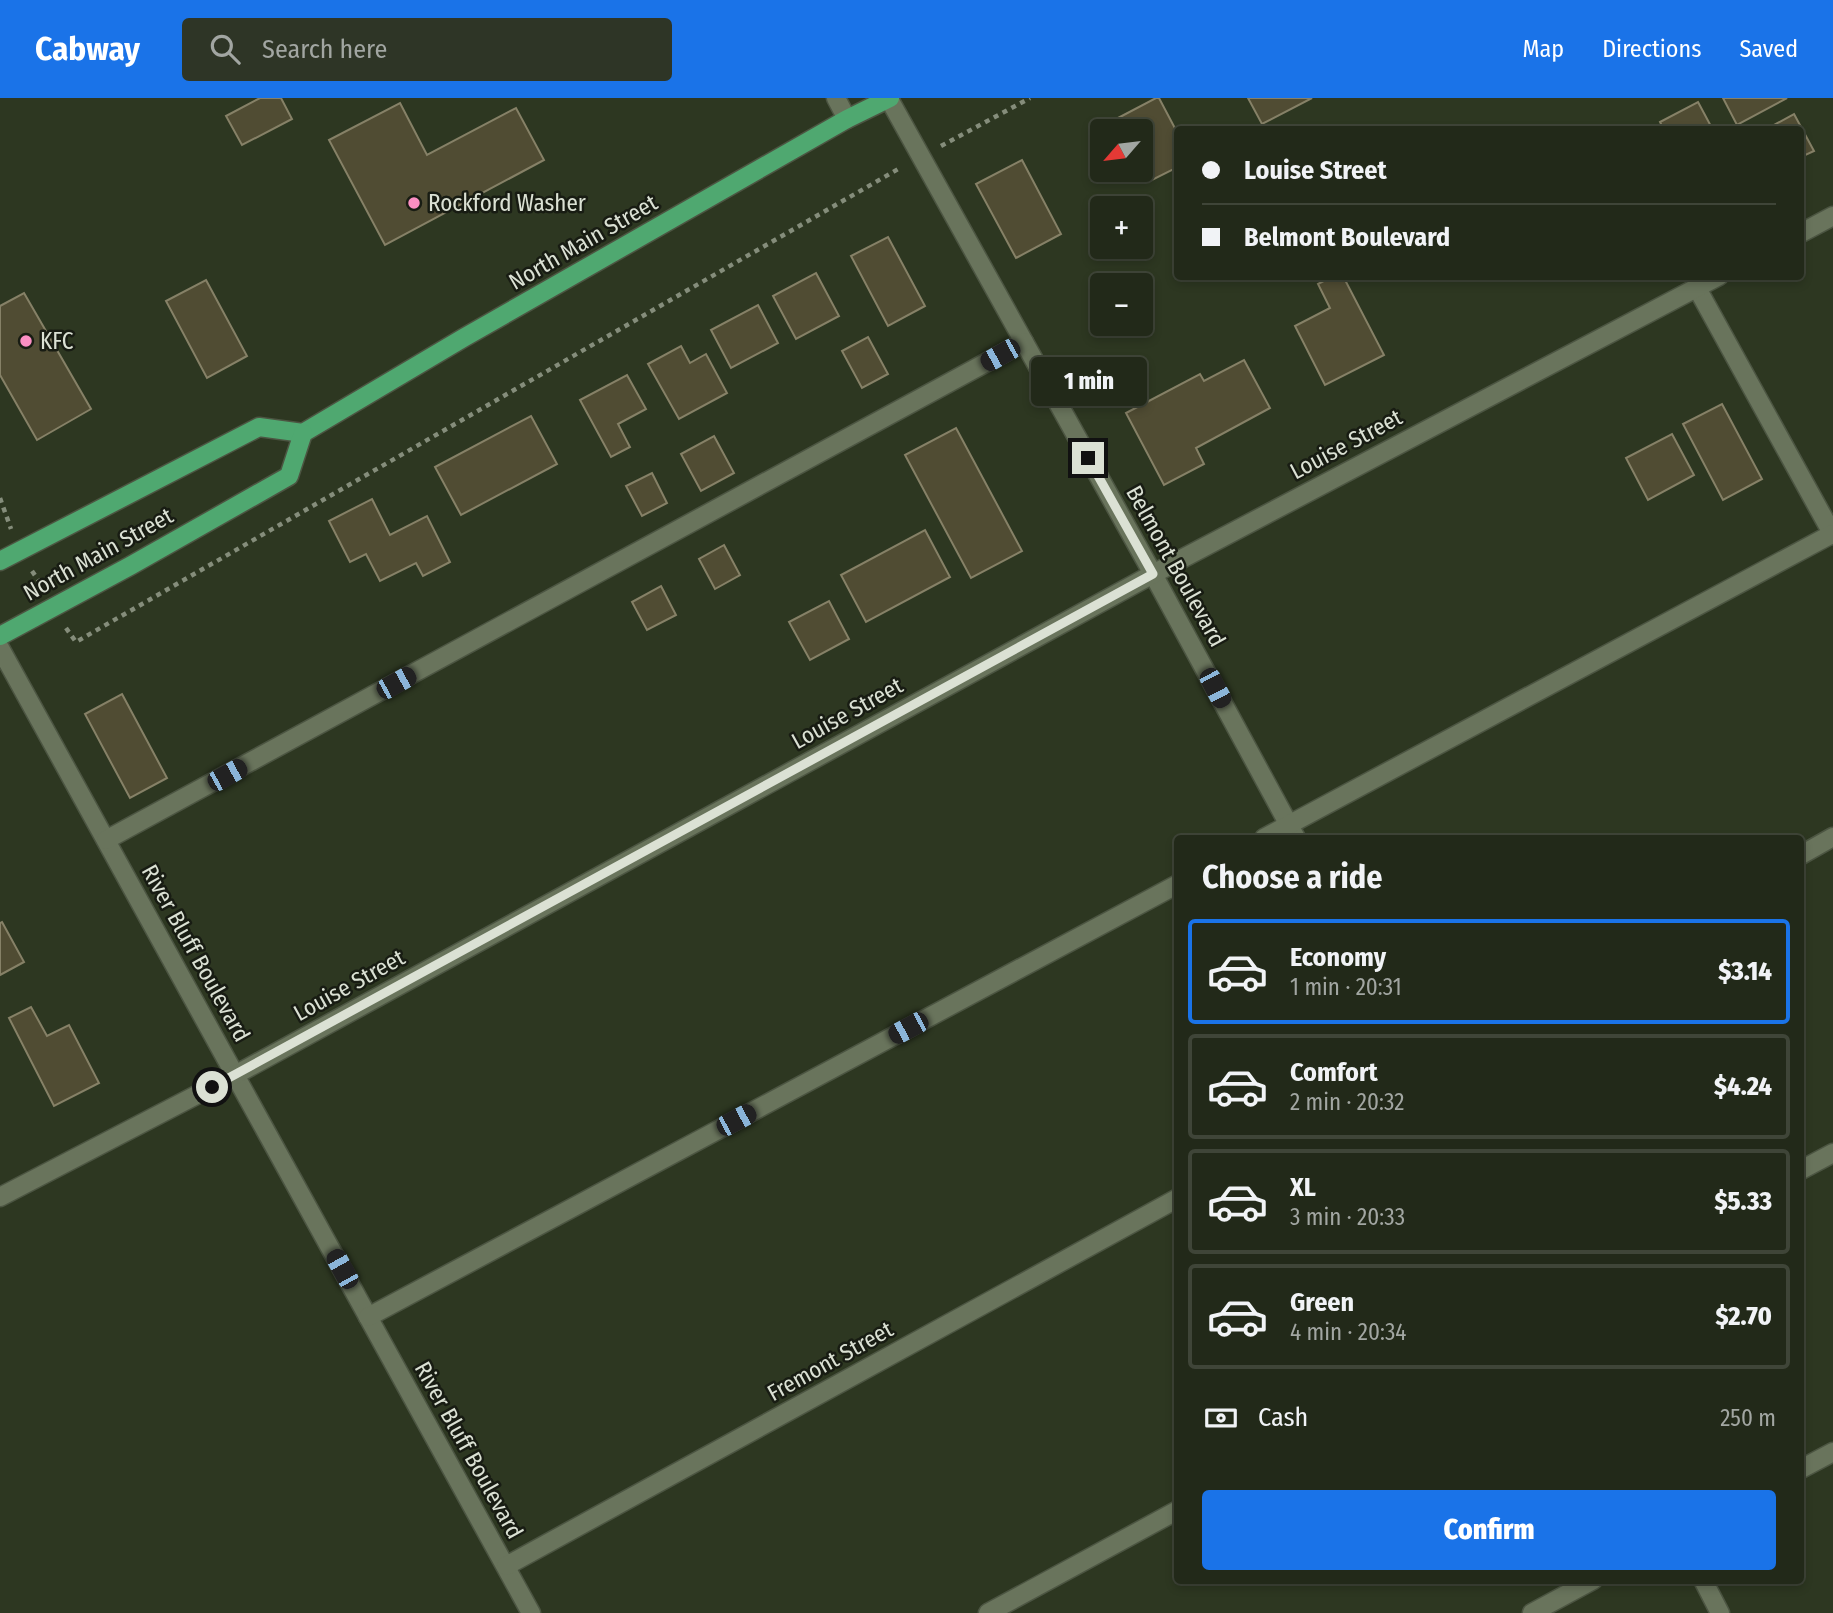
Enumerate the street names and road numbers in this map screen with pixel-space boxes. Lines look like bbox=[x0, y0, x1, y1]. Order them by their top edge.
street label: North Main Street bbox=[504, 188, 663, 296]
street label: Louise Street bbox=[1285, 403, 1407, 485]
street label: Belmont Boulevard bbox=[1120, 481, 1232, 651]
street label: North Main Street bbox=[18, 501, 178, 607]
street label: Louise Street bbox=[787, 671, 908, 755]
street label: River Bluff Boulevard bbox=[136, 860, 256, 1046]
street label: Louise Street bbox=[289, 943, 410, 1027]
street label: Fremont Street bbox=[762, 1315, 898, 1407]
street label: River Bluff Boulevard bbox=[409, 1357, 529, 1543]

